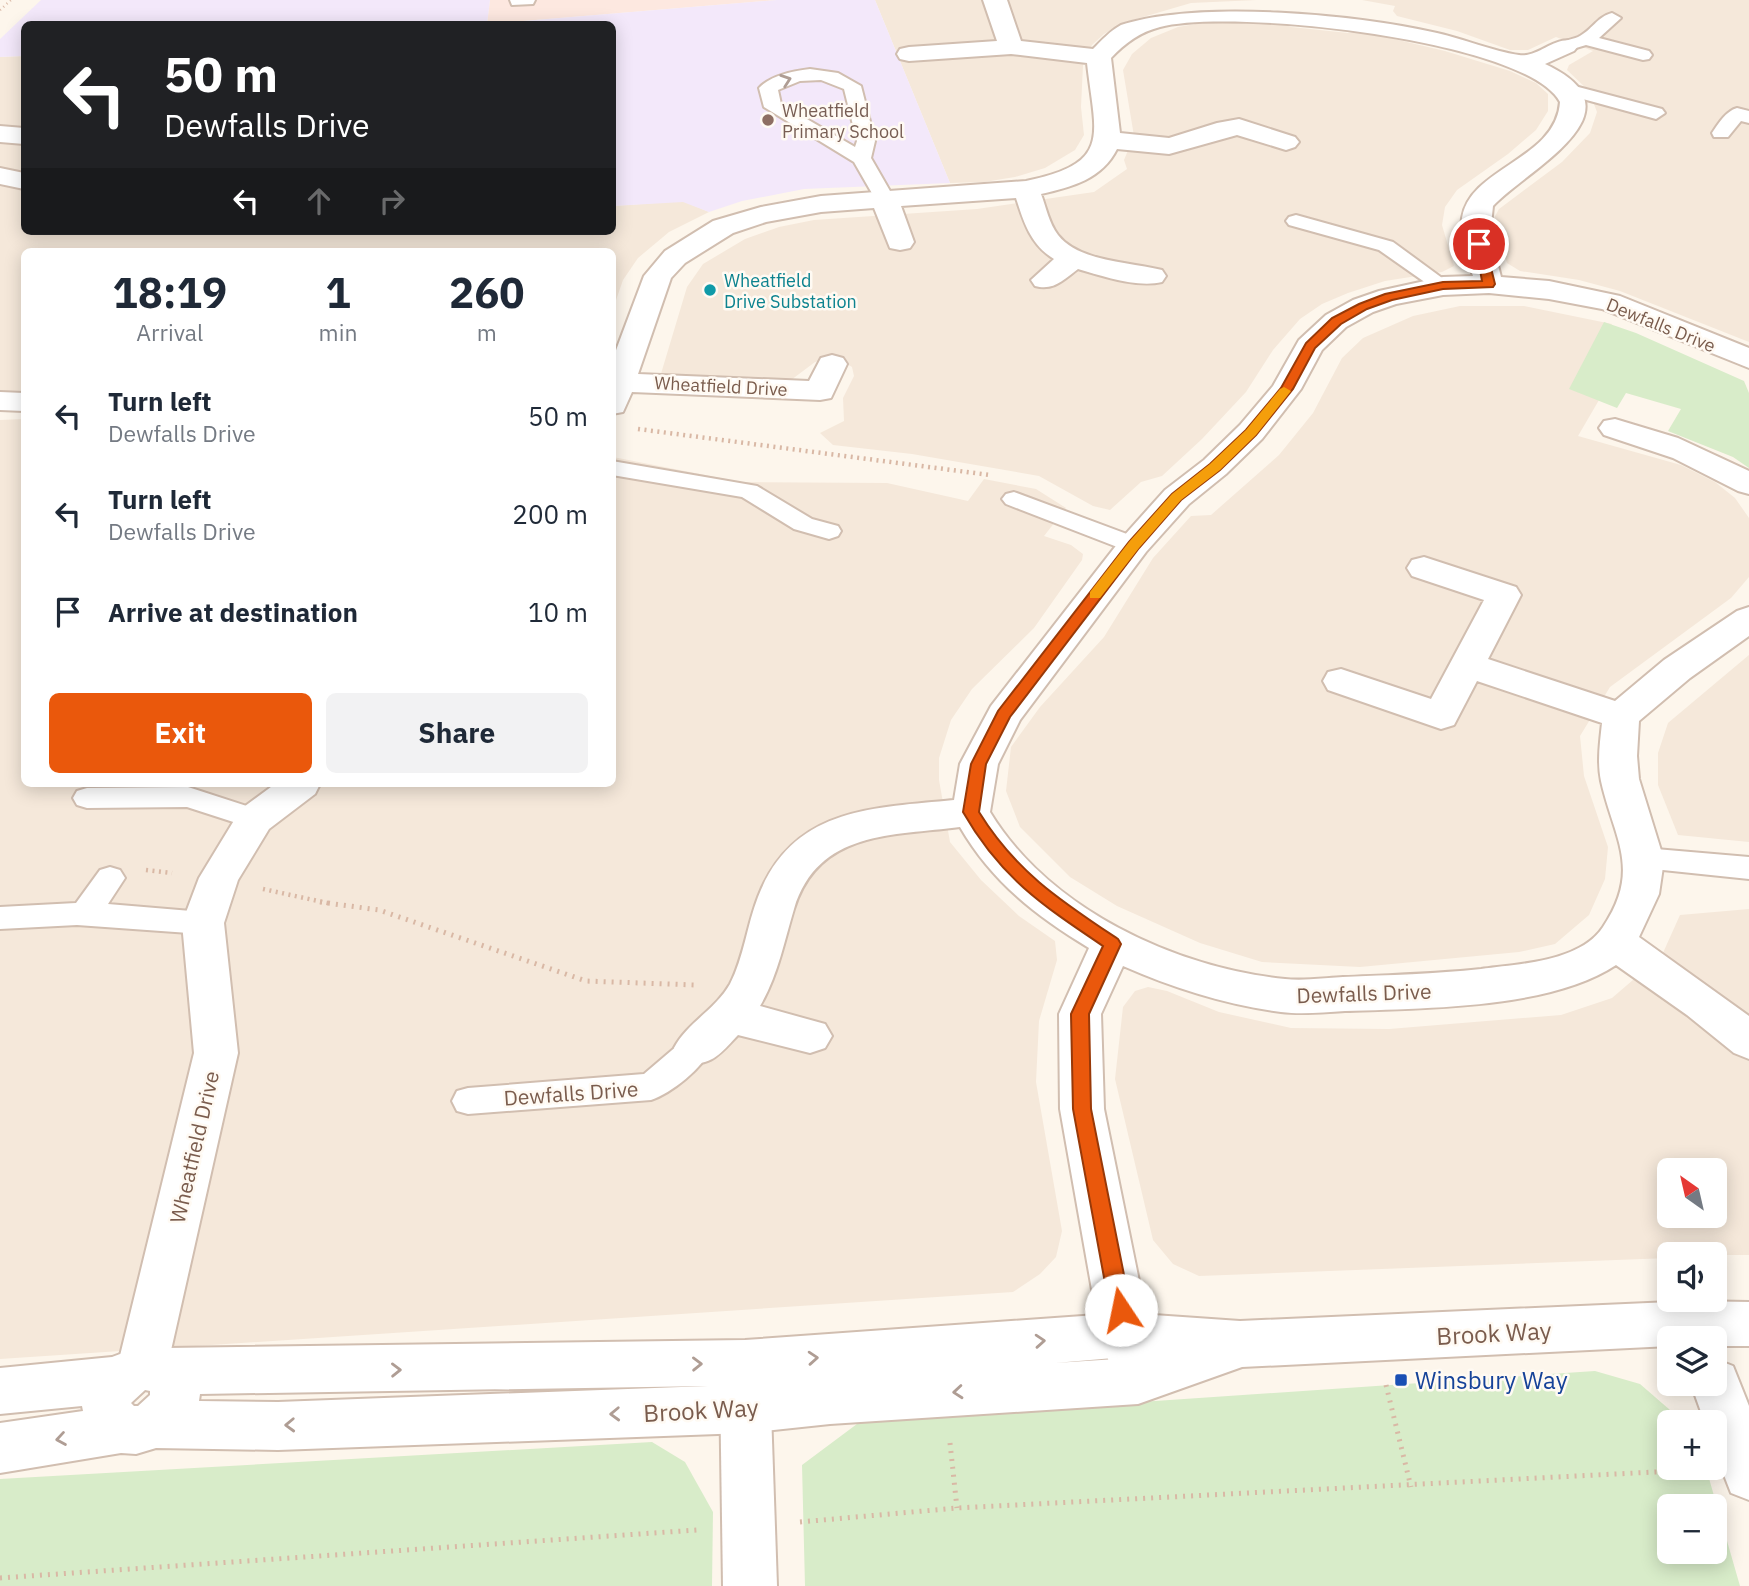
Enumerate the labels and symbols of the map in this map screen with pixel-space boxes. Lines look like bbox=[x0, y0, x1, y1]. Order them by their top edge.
one-way arrow bbox=[780, 74, 792, 88]
place label: Wheatfield Primary School bbox=[782, 99, 904, 143]
marker: Wheatfield Primary School bbox=[760, 112, 776, 128]
pin bbox=[1449, 214, 1509, 274]
place label: Wheatfield Drive Substation bbox=[724, 269, 857, 313]
marker: Wheatfield Drive Substation bbox=[702, 282, 718, 298]
street label: Dewfalls Drive bbox=[1603, 293, 1719, 357]
street label: Wheatfield Drive bbox=[654, 371, 788, 401]
street label: Dewfalls Drive bbox=[1296, 977, 1432, 1009]
street label: Wheatfield Drive bbox=[163, 1068, 225, 1226]
street label: Dewfalls Drive bbox=[503, 1074, 639, 1112]
north arrow bbox=[1657, 1158, 1727, 1228]
position arrow bbox=[1084, 1273, 1158, 1347]
street label: Brook Way bbox=[1436, 1314, 1552, 1352]
one-way arrow bbox=[1035, 1334, 1046, 1349]
one-way arrow bbox=[808, 1351, 819, 1366]
one-way arrow bbox=[692, 1356, 703, 1371]
one-way arrow bbox=[391, 1362, 402, 1377]
place label: Winsbury Way bbox=[1415, 1364, 1568, 1396]
marker: Winsbury Way bbox=[1393, 1372, 1409, 1388]
one-way arrow bbox=[952, 1385, 964, 1400]
street label: Brook Way bbox=[643, 1391, 759, 1429]
one-way arrow bbox=[609, 1406, 620, 1421]
one-way arrow bbox=[285, 1418, 296, 1433]
one-way arrow bbox=[55, 1431, 67, 1446]

